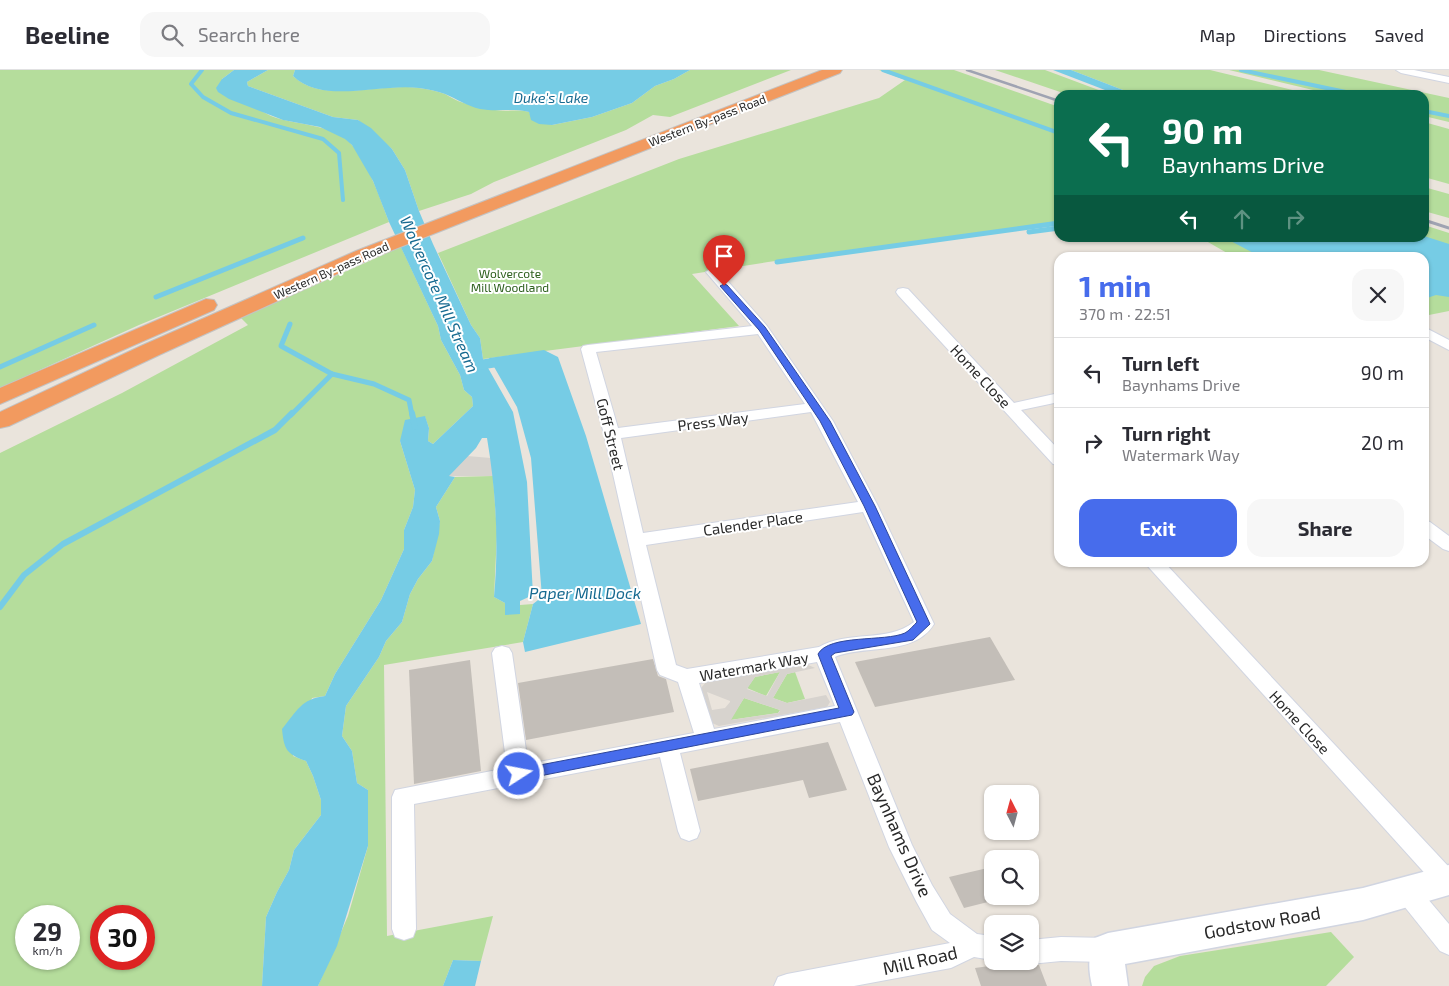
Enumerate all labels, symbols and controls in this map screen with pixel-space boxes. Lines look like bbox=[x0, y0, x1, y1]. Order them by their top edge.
search box bbox=[140, 12, 490, 57]
text: Beeline bbox=[25, 20, 110, 49]
icon: search bbox=[158, 21, 186, 49]
text: Search here bbox=[198, 23, 300, 46]
text: Map bbox=[1199, 24, 1236, 46]
text: Directions bbox=[1264, 24, 1347, 46]
text: Saved bbox=[1375, 24, 1424, 46]
water label: Duke's Lake bbox=[514, 89, 589, 106]
street label: Western By-pass Road bbox=[646, 91, 768, 149]
text: 90 m bbox=[1162, 109, 1243, 151]
icon: left bbox=[1079, 110, 1144, 175]
text: Baynhams Drive bbox=[1162, 151, 1325, 177]
icon: left bbox=[1175, 205, 1203, 233]
icon: ahead bbox=[1228, 205, 1256, 233]
icon: right bbox=[1281, 205, 1309, 233]
water label: Wolvercote Mill Stream bbox=[397, 213, 483, 375]
pin bbox=[703, 235, 745, 286]
street label: Western By-pass Road bbox=[271, 238, 391, 302]
icon: arrive bbox=[710, 242, 738, 270]
park label: Wolvercote Mill Woodland bbox=[471, 266, 549, 294]
text: 1 min bbox=[1079, 267, 1151, 303]
button: close bbox=[1352, 269, 1404, 321]
text: 370 m · 22:51 bbox=[1079, 304, 1171, 323]
street label: Home Close bbox=[947, 341, 1015, 411]
text: Turn left bbox=[1122, 352, 1199, 375]
icon: left bbox=[1079, 359, 1107, 387]
text: 90 m bbox=[1361, 361, 1404, 384]
text: Baynhams Drive bbox=[1122, 375, 1240, 394]
street label: Goff Street bbox=[593, 396, 629, 472]
street label: Press Way bbox=[677, 408, 750, 434]
text: Turn right bbox=[1122, 422, 1210, 445]
icon: right bbox=[1079, 429, 1107, 457]
text: 20 m bbox=[1361, 431, 1404, 454]
text: Watermark Way bbox=[1122, 445, 1240, 464]
button: Exit bbox=[1079, 499, 1237, 557]
button: Share bbox=[1247, 499, 1404, 557]
street label: Calender Place bbox=[702, 507, 804, 539]
water label: Paper Mill Dock bbox=[529, 583, 641, 602]
street label: Watermark Way bbox=[698, 648, 810, 684]
street label: Home Close bbox=[1266, 687, 1334, 757]
position arrow bbox=[492, 747, 544, 799]
street label: Baynhams Drive bbox=[863, 770, 937, 900]
north arrow bbox=[984, 785, 1039, 840]
map controls bbox=[984, 785, 1039, 970]
button: search bbox=[984, 850, 1039, 905]
street label: Godstow Road bbox=[1202, 901, 1322, 943]
speed limit sign: 30 bbox=[90, 905, 155, 970]
button: layers bbox=[984, 915, 1039, 970]
text: 29 bbox=[33, 916, 62, 946]
street label: Mill Road bbox=[881, 941, 959, 979]
text: km/h bbox=[33, 943, 62, 957]

